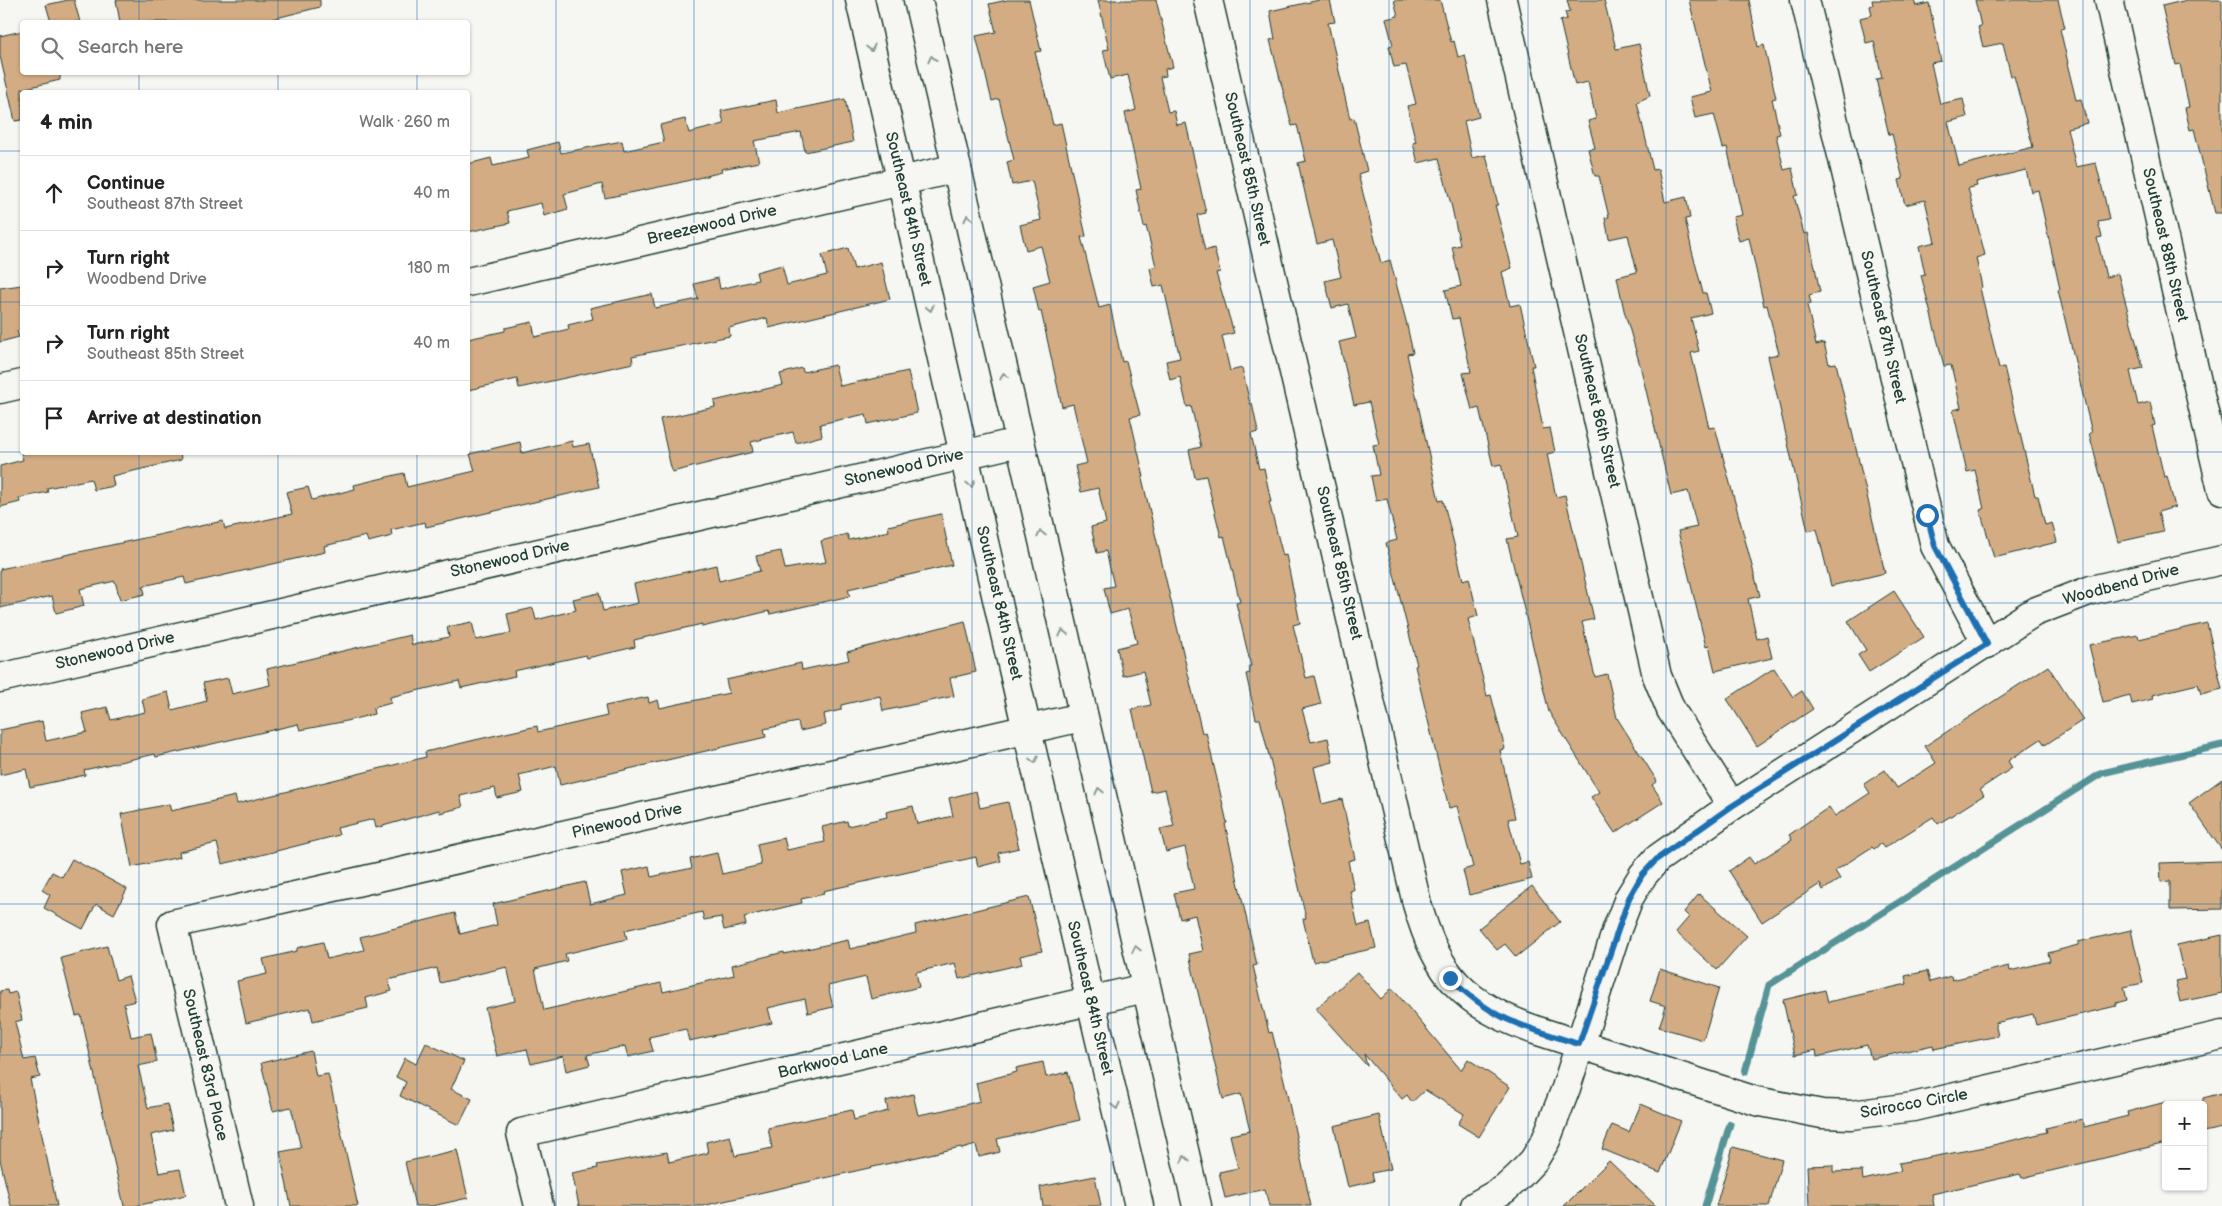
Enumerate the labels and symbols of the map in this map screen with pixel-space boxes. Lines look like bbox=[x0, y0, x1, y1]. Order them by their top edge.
one-way arrow bbox=[865, 43, 876, 52]
one-way arrow bbox=[927, 55, 938, 64]
street label: Southeast 85th Street bbox=[1220, 90, 1274, 248]
street label: Southeast 84th Street bbox=[881, 130, 935, 288]
street label: Southeast 88th Street bbox=[2138, 166, 2192, 324]
street label: Breezewood Drive bbox=[645, 201, 779, 249]
one-way arrow bbox=[963, 213, 974, 222]
street label: Southeast 87th Street bbox=[1856, 249, 1910, 405]
one-way arrow bbox=[924, 304, 935, 313]
street label: Southeast 86th Street bbox=[1570, 332, 1624, 490]
one-way arrow bbox=[999, 372, 1010, 381]
street label: Stonewood Drive bbox=[843, 445, 966, 491]
one-way arrow bbox=[965, 479, 976, 488]
street label: Southeast 85th Street bbox=[1312, 484, 1366, 642]
route start bbox=[1916, 504, 1939, 527]
street label: Southeast 84th Street bbox=[972, 524, 1026, 682]
one-way arrow bbox=[1036, 530, 1047, 539]
street label: Stonewood Drive bbox=[449, 536, 572, 582]
street label: Woodbend Drive bbox=[2061, 560, 2182, 610]
street label: Stonewood Drive bbox=[54, 628, 177, 674]
one-way arrow bbox=[1058, 628, 1069, 637]
one-way arrow bbox=[1028, 756, 1039, 765]
one-way arrow bbox=[1094, 787, 1105, 795]
street label: Pinewood Drive bbox=[570, 799, 684, 843]
street label: Southeast 84th Street bbox=[1063, 919, 1117, 1077]
one-way arrow bbox=[1131, 945, 1142, 954]
route end bbox=[1439, 967, 1462, 990]
street label: Southeast 83rd Place bbox=[178, 987, 232, 1143]
street label: Barkwood Lane bbox=[776, 1039, 890, 1083]
street label: Scirocco Circle bbox=[1859, 1085, 1970, 1123]
one-way arrow bbox=[1110, 1102, 1121, 1110]
one-way arrow bbox=[1180, 1154, 1191, 1163]

